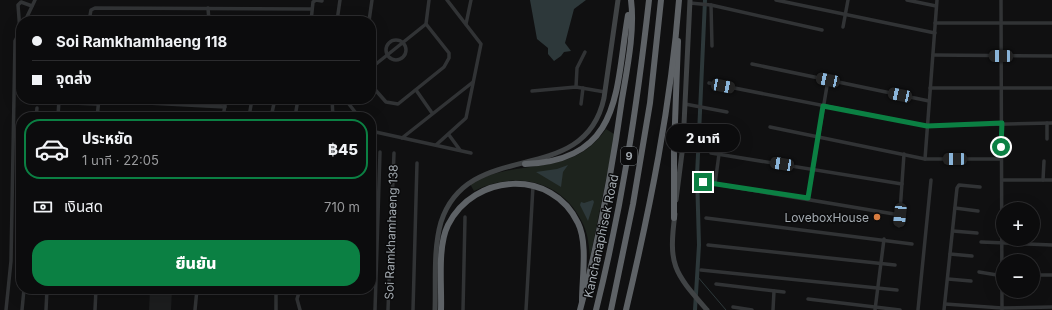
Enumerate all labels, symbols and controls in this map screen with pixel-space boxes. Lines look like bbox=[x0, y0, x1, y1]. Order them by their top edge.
text: Soi Ramkhamhaeng 118 bbox=[56, 32, 227, 51]
car bbox=[989, 50, 1013, 62]
text: จุดส่ง bbox=[56, 69, 92, 88]
car bbox=[815, 72, 841, 88]
car bbox=[710, 78, 736, 94]
car bbox=[887, 87, 913, 103]
callout: 2 นาที bbox=[666, 124, 740, 152]
text: ประหยัด bbox=[82, 129, 133, 148]
text: 2 นาที bbox=[686, 130, 720, 146]
icon: car bbox=[34, 131, 70, 167]
route start bbox=[992, 138, 1010, 156]
text: ฿45 bbox=[328, 140, 358, 159]
road number: 9 bbox=[621, 147, 637, 165]
text: 1 นาที · 22:05 bbox=[82, 152, 159, 168]
car bbox=[943, 153, 967, 165]
car bbox=[769, 156, 795, 172]
street label: Soi Ramkhamhaeng 138 bbox=[381, 164, 401, 300]
street label: Kanchanaphisek Road bbox=[581, 173, 621, 299]
route end bbox=[694, 173, 712, 191]
icon: cash bbox=[32, 196, 54, 218]
text: เงินสด bbox=[64, 197, 103, 216]
text: 710 m bbox=[324, 199, 360, 215]
car bbox=[893, 202, 907, 228]
map controls bbox=[996, 202, 1040, 298]
button: + bbox=[996, 202, 1040, 246]
place label: LoveboxHouse bbox=[784, 210, 869, 225]
marker: LoveboxHouse bbox=[872, 212, 882, 222]
button: ยืนยัน bbox=[32, 240, 360, 286]
button: − bbox=[996, 254, 1040, 298]

